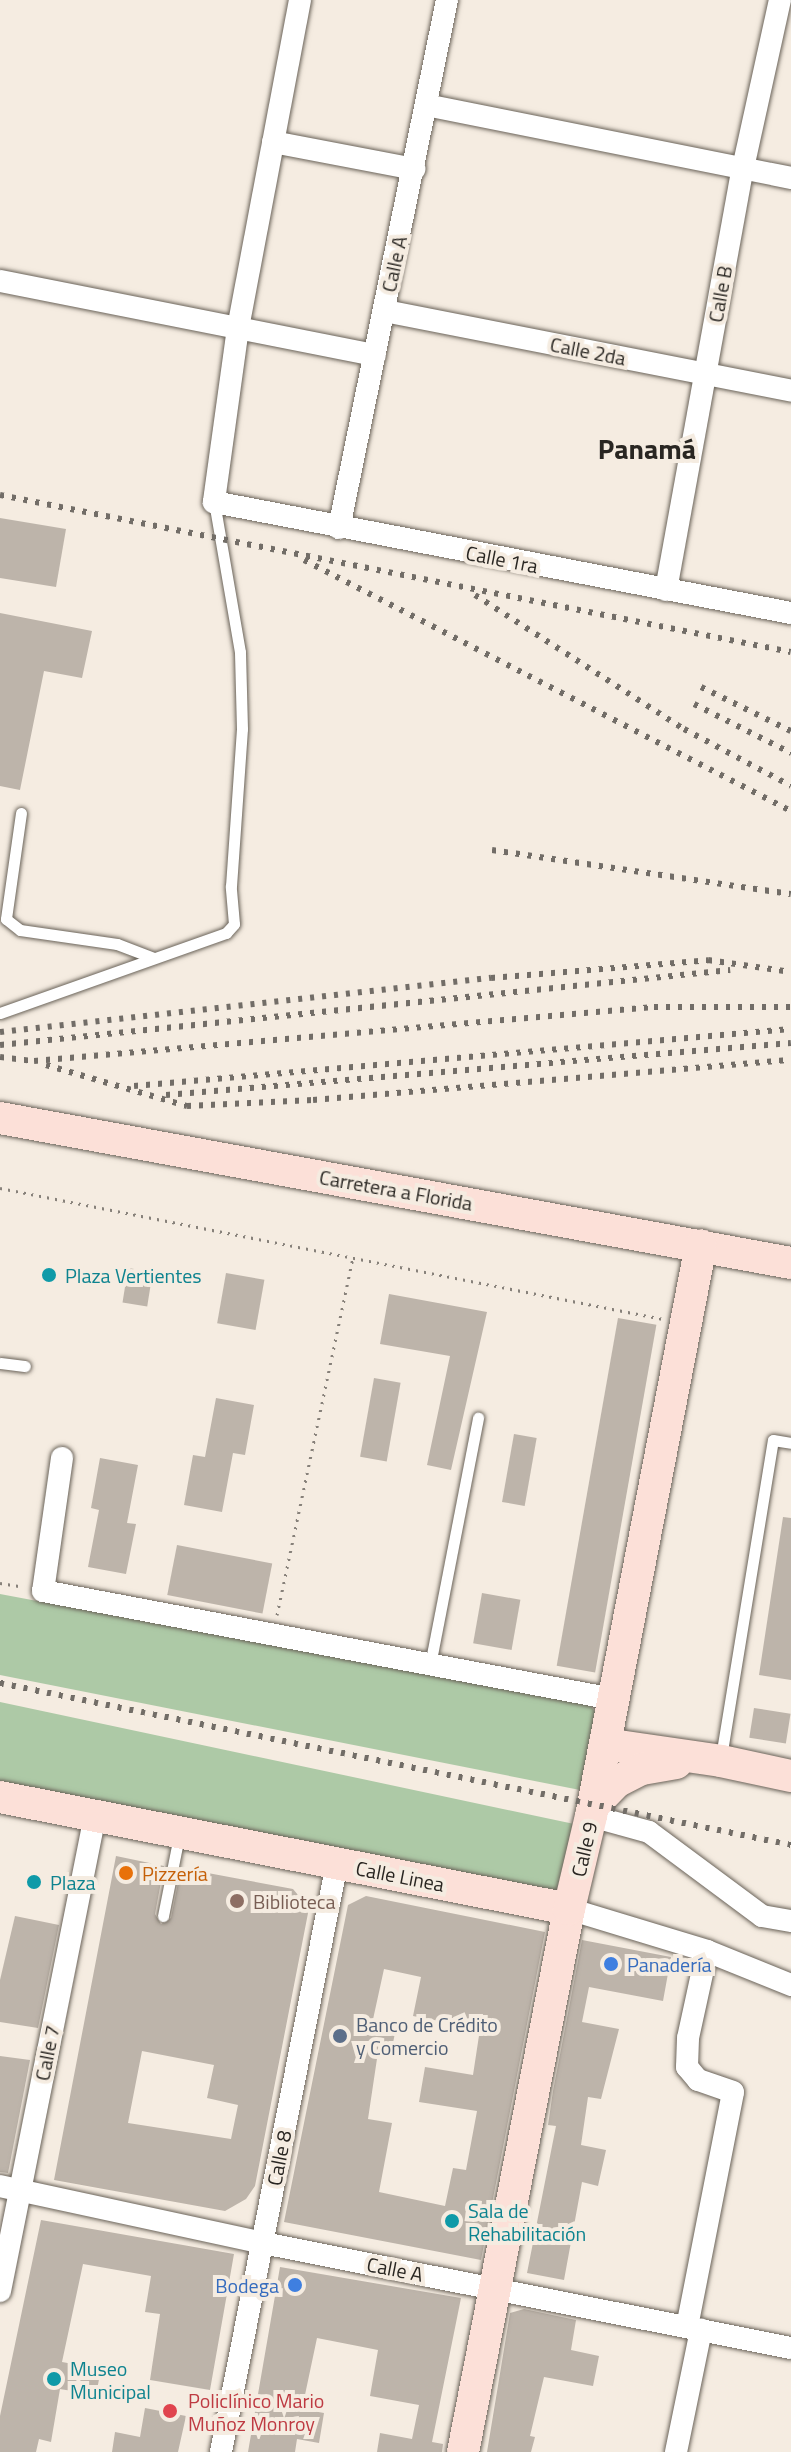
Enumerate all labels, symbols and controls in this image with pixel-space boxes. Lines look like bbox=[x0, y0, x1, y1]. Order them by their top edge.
street label: Calle A bbox=[376, 234, 412, 294]
street label: Calle B bbox=[703, 264, 737, 324]
street label: Calle 2da bbox=[548, 332, 628, 370]
district label: Panamá bbox=[598, 432, 696, 466]
street label: Calle 1ra bbox=[464, 540, 540, 578]
street label: Carretera a Florida bbox=[318, 1165, 474, 1215]
place label: Plaza Vertientes bbox=[65, 1263, 202, 1287]
marker: Plaza Vertientes bbox=[40, 1266, 58, 1284]
street label: Calle 9 bbox=[566, 1819, 602, 1879]
street label: Calle Linea bbox=[354, 1856, 446, 1896]
place label: Pizzería bbox=[142, 1861, 208, 1885]
marker: Pizzería bbox=[117, 1864, 135, 1882]
place label: Plaza bbox=[50, 1870, 96, 1894]
marker: Plaza bbox=[25, 1873, 43, 1891]
place label: Biblioteca bbox=[253, 1889, 336, 1913]
marker: Biblioteca bbox=[228, 1892, 246, 1910]
place label: Panadería bbox=[627, 1952, 712, 1976]
marker: Panadería bbox=[602, 1955, 620, 1973]
place label: Banco de Crédito y Comercio bbox=[356, 2012, 498, 2059]
street label: Calle 7 bbox=[30, 2023, 64, 2083]
marker: Banco de Crédito y Comercio bbox=[331, 2027, 349, 2045]
street label: Calle 8 bbox=[262, 2128, 296, 2188]
place label: Sala de Rehabilitación bbox=[468, 2198, 586, 2245]
marker: Sala de Rehabilitación bbox=[443, 2212, 461, 2230]
street label: Calle A bbox=[365, 2252, 425, 2286]
place label: Bodega bbox=[215, 2273, 279, 2297]
marker: Bodega bbox=[286, 2276, 304, 2294]
place label: Museo Municipal bbox=[70, 2356, 151, 2403]
marker: Museo Municipal bbox=[45, 2370, 63, 2388]
place label: Policlínico Mario Muñoz Monroy bbox=[188, 2388, 324, 2435]
marker: Policlínico Mario Muñoz Monroy bbox=[159, 2400, 181, 2422]

